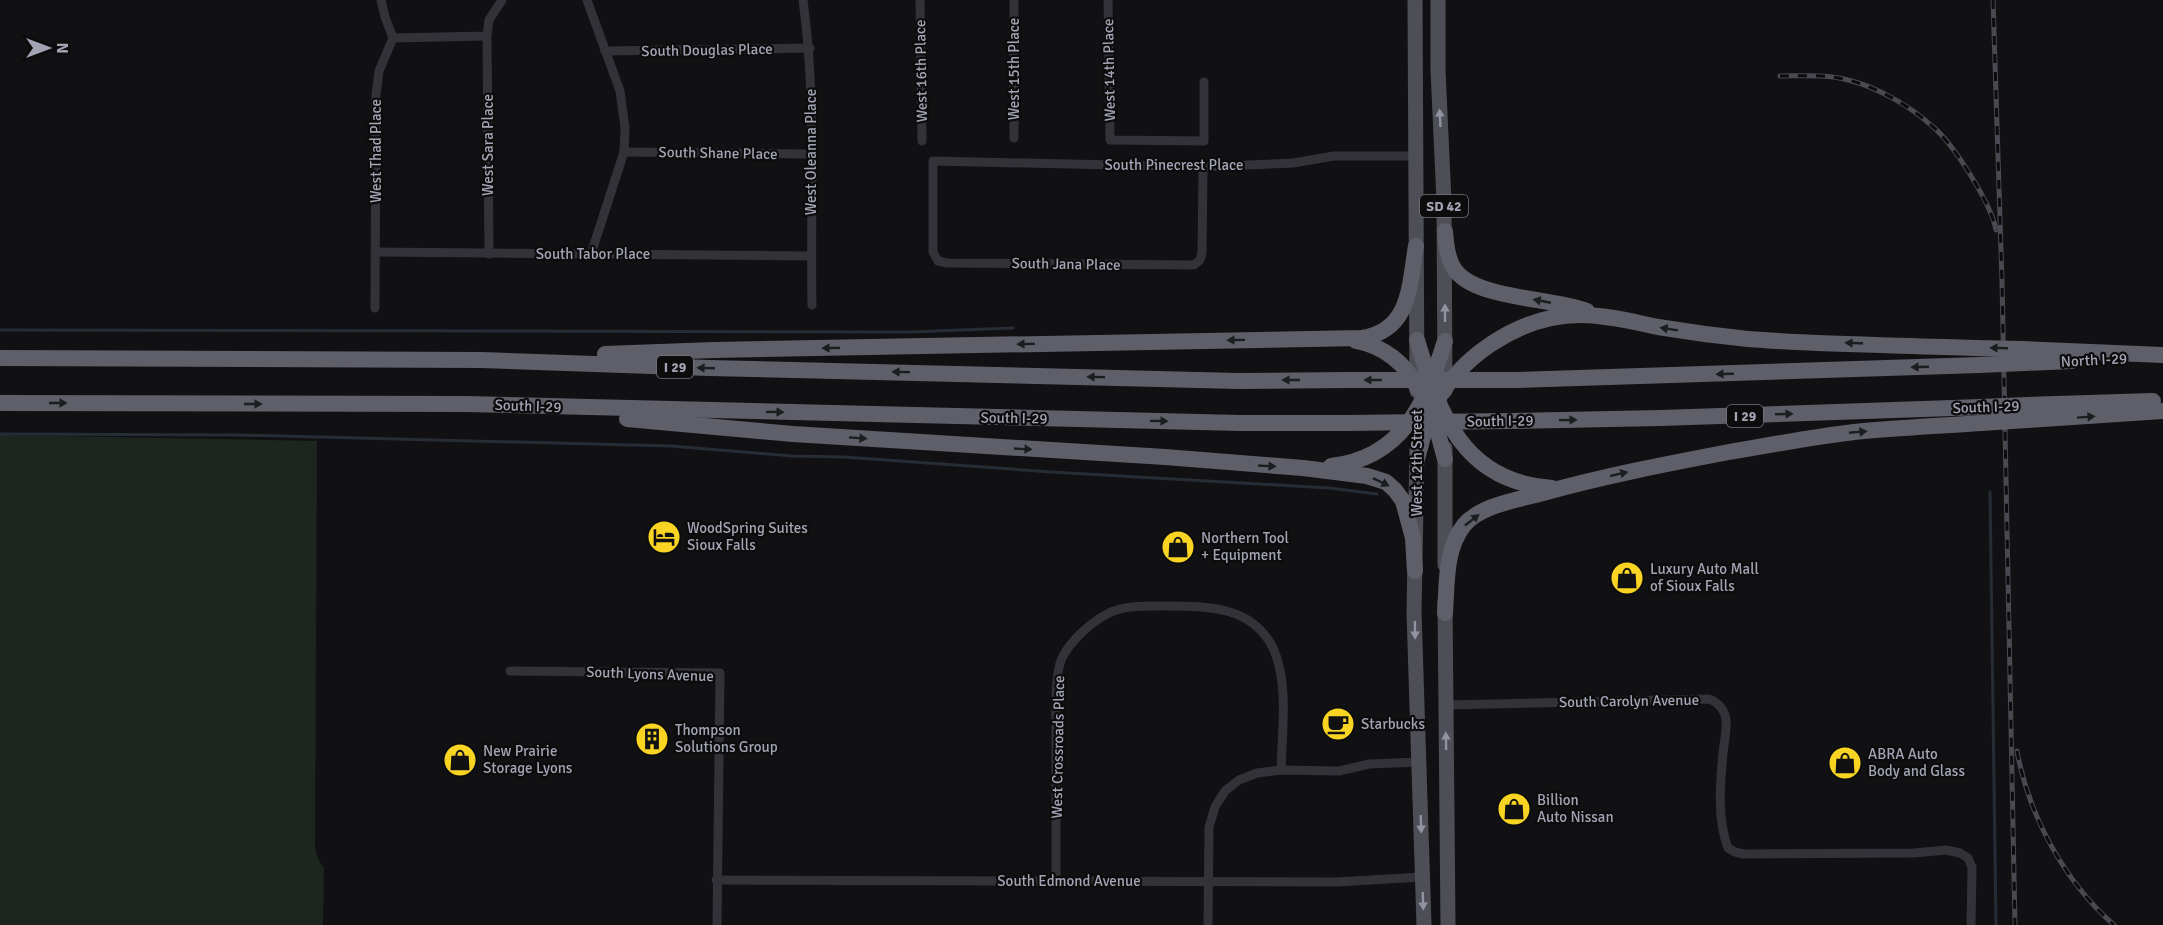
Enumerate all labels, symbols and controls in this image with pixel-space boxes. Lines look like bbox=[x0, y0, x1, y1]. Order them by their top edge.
north arrow bbox=[18, 18, 78, 78]
street label: West 15th Place bbox=[1005, 18, 1023, 120]
street label: West 14th Place bbox=[1099, 19, 1119, 121]
street label: West 16th Place bbox=[911, 20, 931, 122]
street label: South Douglas Place bbox=[641, 40, 773, 60]
text: N bbox=[52, 42, 72, 54]
street label: West Oleanna Place bbox=[802, 89, 820, 215]
street label: West Sara Place bbox=[479, 94, 497, 196]
street label: West Thad Place bbox=[367, 99, 385, 203]
one-way arrow bbox=[1436, 108, 1445, 127]
street label: South Shane Place bbox=[658, 143, 778, 163]
street label: South Pinecrest Place bbox=[1104, 156, 1244, 174]
road number: SD 42 bbox=[1420, 195, 1468, 217]
street label: South Tabor Place bbox=[536, 245, 650, 263]
street label: South Jana Place bbox=[1011, 254, 1121, 274]
one-way arrow bbox=[1533, 296, 1552, 305]
one-way arrow bbox=[1440, 303, 1450, 322]
one-way arrow bbox=[1659, 324, 1678, 333]
one-way arrow bbox=[1227, 336, 1246, 345]
one-way arrow bbox=[1844, 338, 1863, 348]
one-way arrow bbox=[1017, 339, 1036, 349]
one-way arrow bbox=[822, 343, 841, 353]
one-way arrow bbox=[1990, 344, 2009, 353]
street label: North I-29 bbox=[2060, 349, 2128, 371]
road number: I 29 bbox=[657, 356, 693, 378]
one-way arrow bbox=[1911, 362, 1930, 371]
one-way arrow bbox=[697, 363, 716, 373]
one-way arrow bbox=[891, 368, 910, 377]
one-way arrow bbox=[1716, 369, 1735, 378]
one-way arrow bbox=[1086, 372, 1105, 382]
one-way arrow bbox=[1281, 375, 1300, 385]
one-way arrow bbox=[1364, 375, 1383, 385]
street label: South I-29 bbox=[494, 396, 562, 416]
street label: South I-29 bbox=[1952, 397, 2020, 417]
one-way arrow bbox=[49, 398, 68, 408]
one-way arrow bbox=[244, 399, 263, 409]
road number: I 29 bbox=[1727, 405, 1763, 427]
one-way arrow bbox=[766, 408, 785, 417]
street label: South I-29 bbox=[980, 408, 1048, 428]
street label: West 12th Street bbox=[1408, 410, 1426, 516]
one-way arrow bbox=[1774, 410, 1793, 419]
street label: South I-29 bbox=[1466, 411, 1534, 431]
one-way arrow bbox=[2076, 412, 2095, 421]
one-way arrow bbox=[1150, 416, 1169, 426]
one-way arrow bbox=[1558, 416, 1577, 425]
one-way arrow bbox=[1849, 427, 1868, 437]
one-way arrow bbox=[849, 434, 868, 443]
one-way arrow bbox=[1013, 444, 1032, 454]
one-way arrow bbox=[1258, 461, 1277, 470]
one-way arrow bbox=[1609, 469, 1628, 479]
one-way arrow bbox=[1372, 476, 1390, 486]
one-way arrow bbox=[1464, 514, 1479, 526]
hotel icon: WoodSpring Suites Sioux Falls bbox=[646, 519, 682, 555]
place label: WoodSpring Suites Sioux Falls bbox=[687, 519, 808, 554]
shop icon: Northern Tool + Equipment bbox=[1160, 529, 1196, 565]
place label: Northern Tool + Equipment bbox=[1201, 529, 1289, 564]
shop icon: Luxury Auto Mall of Sioux Falls bbox=[1609, 560, 1645, 596]
place label: Luxury Auto Mall of Sioux Falls bbox=[1650, 560, 1759, 595]
one-way arrow bbox=[1410, 620, 1419, 639]
street label: South Lyons Avenue bbox=[586, 663, 714, 685]
street label: West Crossroads Place bbox=[1048, 675, 1068, 819]
street label: South Carolyn Avenue bbox=[1559, 691, 1699, 711]
cafe icon: Starbucks bbox=[1320, 706, 1356, 742]
place label: Starbucks bbox=[1361, 715, 1425, 733]
building icon: Thompson Solutions Group bbox=[634, 721, 670, 757]
place label: Thompson Solutions Group bbox=[675, 721, 778, 756]
one-way arrow bbox=[1441, 731, 1451, 750]
shop icon: New Prairie Storage Lyons bbox=[442, 742, 478, 778]
place label: New Prairie Storage Lyons bbox=[483, 742, 573, 777]
shop icon: ABRA Auto Body and Glass bbox=[1827, 745, 1863, 781]
place label: ABRA Auto Body and Glass bbox=[1868, 745, 1965, 780]
shop icon: Billion Auto Nissan bbox=[1496, 791, 1532, 827]
place label: Billion Auto Nissan bbox=[1537, 791, 1614, 826]
one-way arrow bbox=[1416, 815, 1425, 834]
street label: South Edmond Avenue bbox=[997, 872, 1141, 890]
one-way arrow bbox=[1419, 892, 1428, 911]

